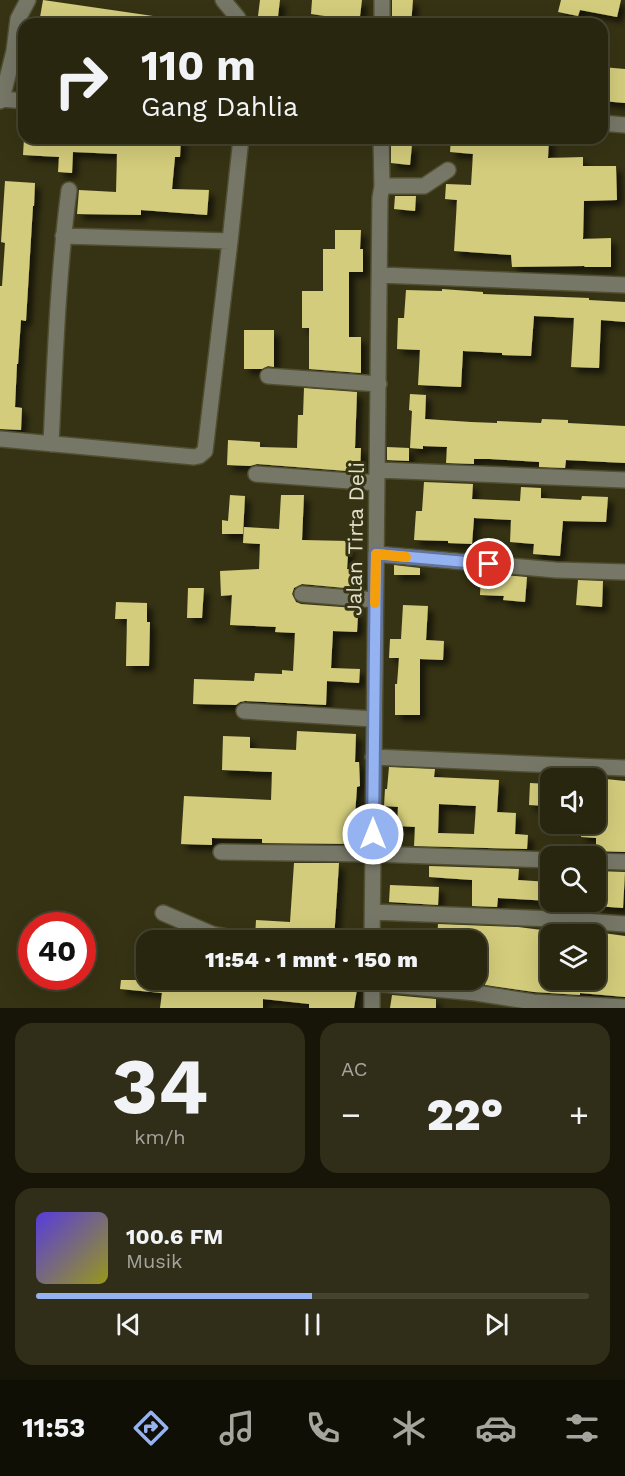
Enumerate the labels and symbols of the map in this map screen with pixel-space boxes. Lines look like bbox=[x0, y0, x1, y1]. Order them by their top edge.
street label: Jalan Tirta Deli bbox=[341, 462, 369, 616]
pin bbox=[463, 538, 514, 589]
position arrow bbox=[341, 802, 405, 866]
speed limit sign: 40 bbox=[18, 912, 96, 990]

